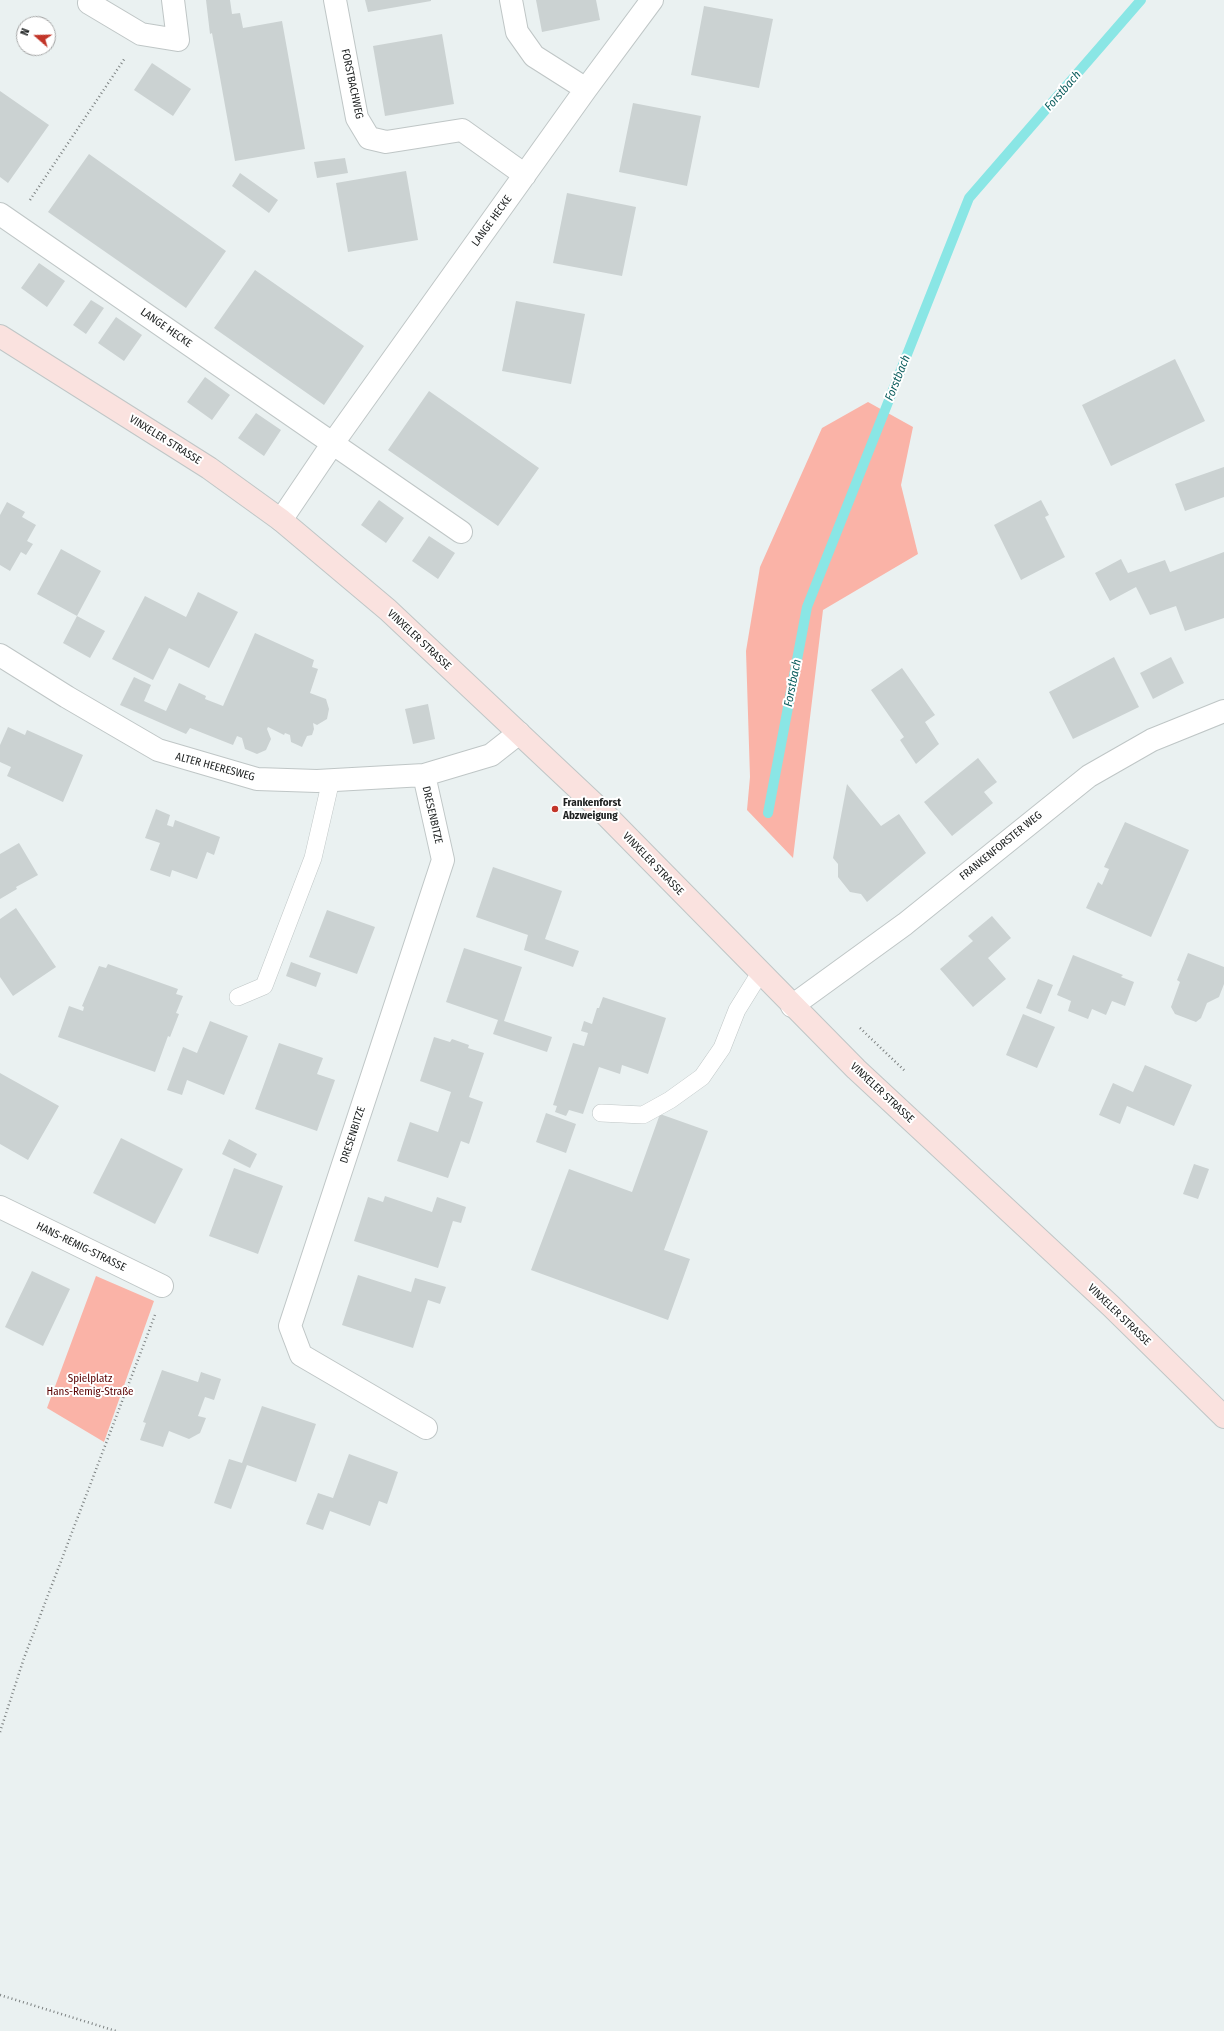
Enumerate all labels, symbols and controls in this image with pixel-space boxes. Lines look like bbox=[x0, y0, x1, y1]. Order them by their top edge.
north arrow bbox=[16, 16, 56, 56]
text: N bbox=[18, 27, 32, 37]
street label: FORSTBACHWEG bbox=[338, 48, 366, 120]
water label: Forstbach bbox=[1042, 68, 1084, 114]
street label: LANGE HECKE bbox=[469, 193, 515, 249]
street label: LANGE HECKE bbox=[138, 305, 194, 351]
water label: Forstbach bbox=[882, 353, 914, 403]
street label: VINXELER STRASSE bbox=[127, 413, 203, 467]
street label: VINXELER STRASSE bbox=[384, 607, 454, 673]
water label: Forstbach bbox=[781, 658, 805, 708]
street label: ALTER HEERESWEG bbox=[174, 750, 256, 784]
street label: DRESENBITZE bbox=[419, 785, 445, 845]
place label: Frankenforst Abzweigung bbox=[563, 796, 621, 822]
marker: Frankenforst Abzweigung bbox=[550, 804, 560, 814]
street label: FRANKENFORSTER WEG bbox=[957, 809, 1045, 883]
street label: VINXELER STRASSE bbox=[620, 830, 686, 898]
street label: VINXELER STRASSE bbox=[847, 1060, 917, 1126]
street label: DRESENBITZE bbox=[338, 1105, 368, 1165]
street label: HANS-REMIG-STRASSE bbox=[34, 1219, 128, 1275]
street label: VINXELER STRASSE bbox=[1085, 1282, 1153, 1348]
park label: Spielplatz Hans-Remig-Straße bbox=[47, 1372, 133, 1398]

